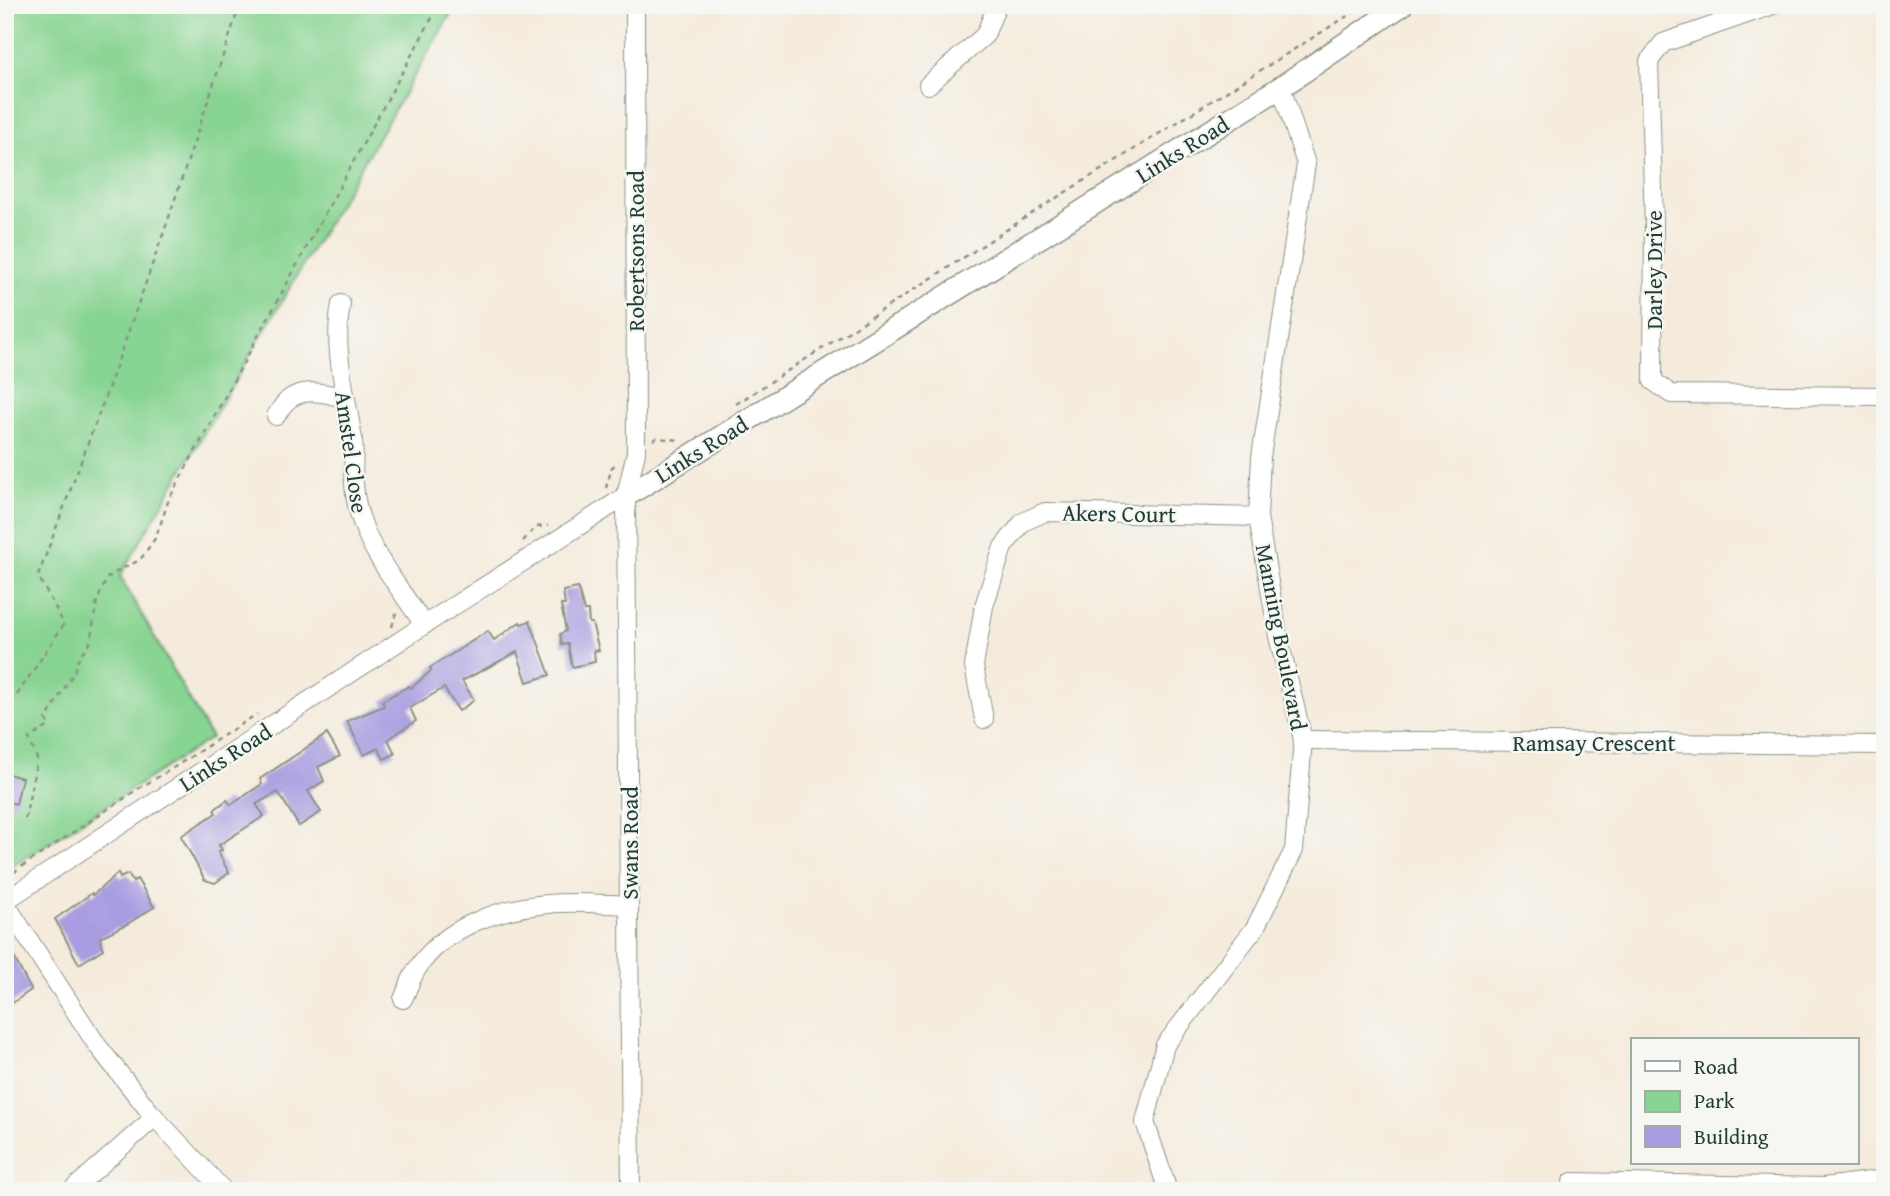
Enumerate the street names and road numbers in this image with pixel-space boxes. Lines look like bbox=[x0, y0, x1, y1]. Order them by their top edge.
street label: Links Road bbox=[1129, 107, 1236, 191]
street label: Robertsons Road bbox=[619, 170, 652, 332]
street label: Darley Drive bbox=[1637, 210, 1670, 330]
street label: Amstel Close bbox=[327, 389, 377, 515]
street label: Links Road bbox=[648, 407, 755, 491]
street label: Akers Court bbox=[1062, 496, 1176, 530]
street label: Manning Boulevard bbox=[1248, 541, 1316, 734]
street label: Links Road bbox=[172, 714, 278, 799]
street label: Ramsay Crescent bbox=[1513, 726, 1676, 759]
street label: Swans Road bbox=[613, 786, 646, 900]

